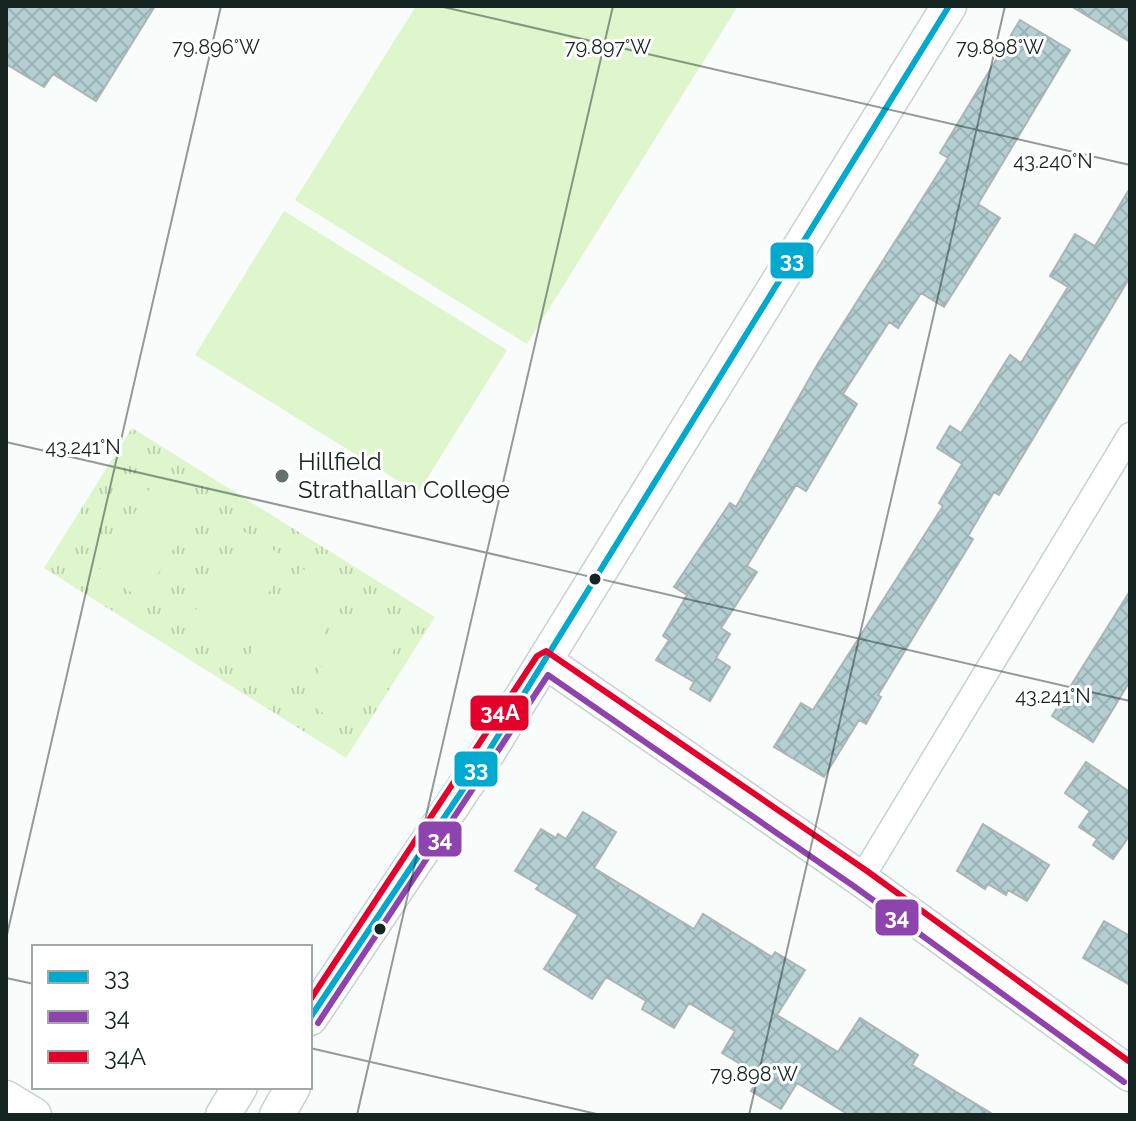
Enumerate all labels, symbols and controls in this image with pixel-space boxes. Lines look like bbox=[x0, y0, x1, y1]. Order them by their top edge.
text: 79.896°W bbox=[172, 35, 260, 59]
text: 79.897°W bbox=[565, 35, 651, 59]
text: 79.898°W bbox=[956, 35, 1044, 59]
text: 43.240°N bbox=[1013, 149, 1093, 173]
line badge: 33 bbox=[769, 241, 815, 280]
text: 33 bbox=[780, 247, 804, 273]
text: 43.241°N bbox=[45, 435, 121, 459]
place label: Hillfield Strathallan College bbox=[298, 447, 510, 504]
marker: Hillfield Strathallan College bbox=[273, 467, 291, 485]
unlabelled marker bbox=[587, 571, 603, 587]
text: 43.241°N bbox=[1015, 684, 1091, 708]
line badge: 34A bbox=[469, 694, 530, 732]
text: 34A bbox=[480, 699, 520, 725]
line badge: 33 bbox=[453, 750, 499, 788]
text: 33 bbox=[464, 756, 488, 782]
line badge: 34 bbox=[417, 820, 463, 858]
text: 34 bbox=[428, 826, 452, 852]
line badge: 34 bbox=[874, 898, 920, 937]
text: 34 bbox=[885, 904, 909, 930]
unlabelled marker bbox=[372, 921, 388, 937]
legend bbox=[32, 945, 312, 1089]
text: 33 bbox=[104, 962, 130, 991]
text: 34 bbox=[104, 1002, 130, 1031]
text: 34A bbox=[104, 1042, 146, 1071]
text: 79.898°W bbox=[710, 1062, 798, 1086]

